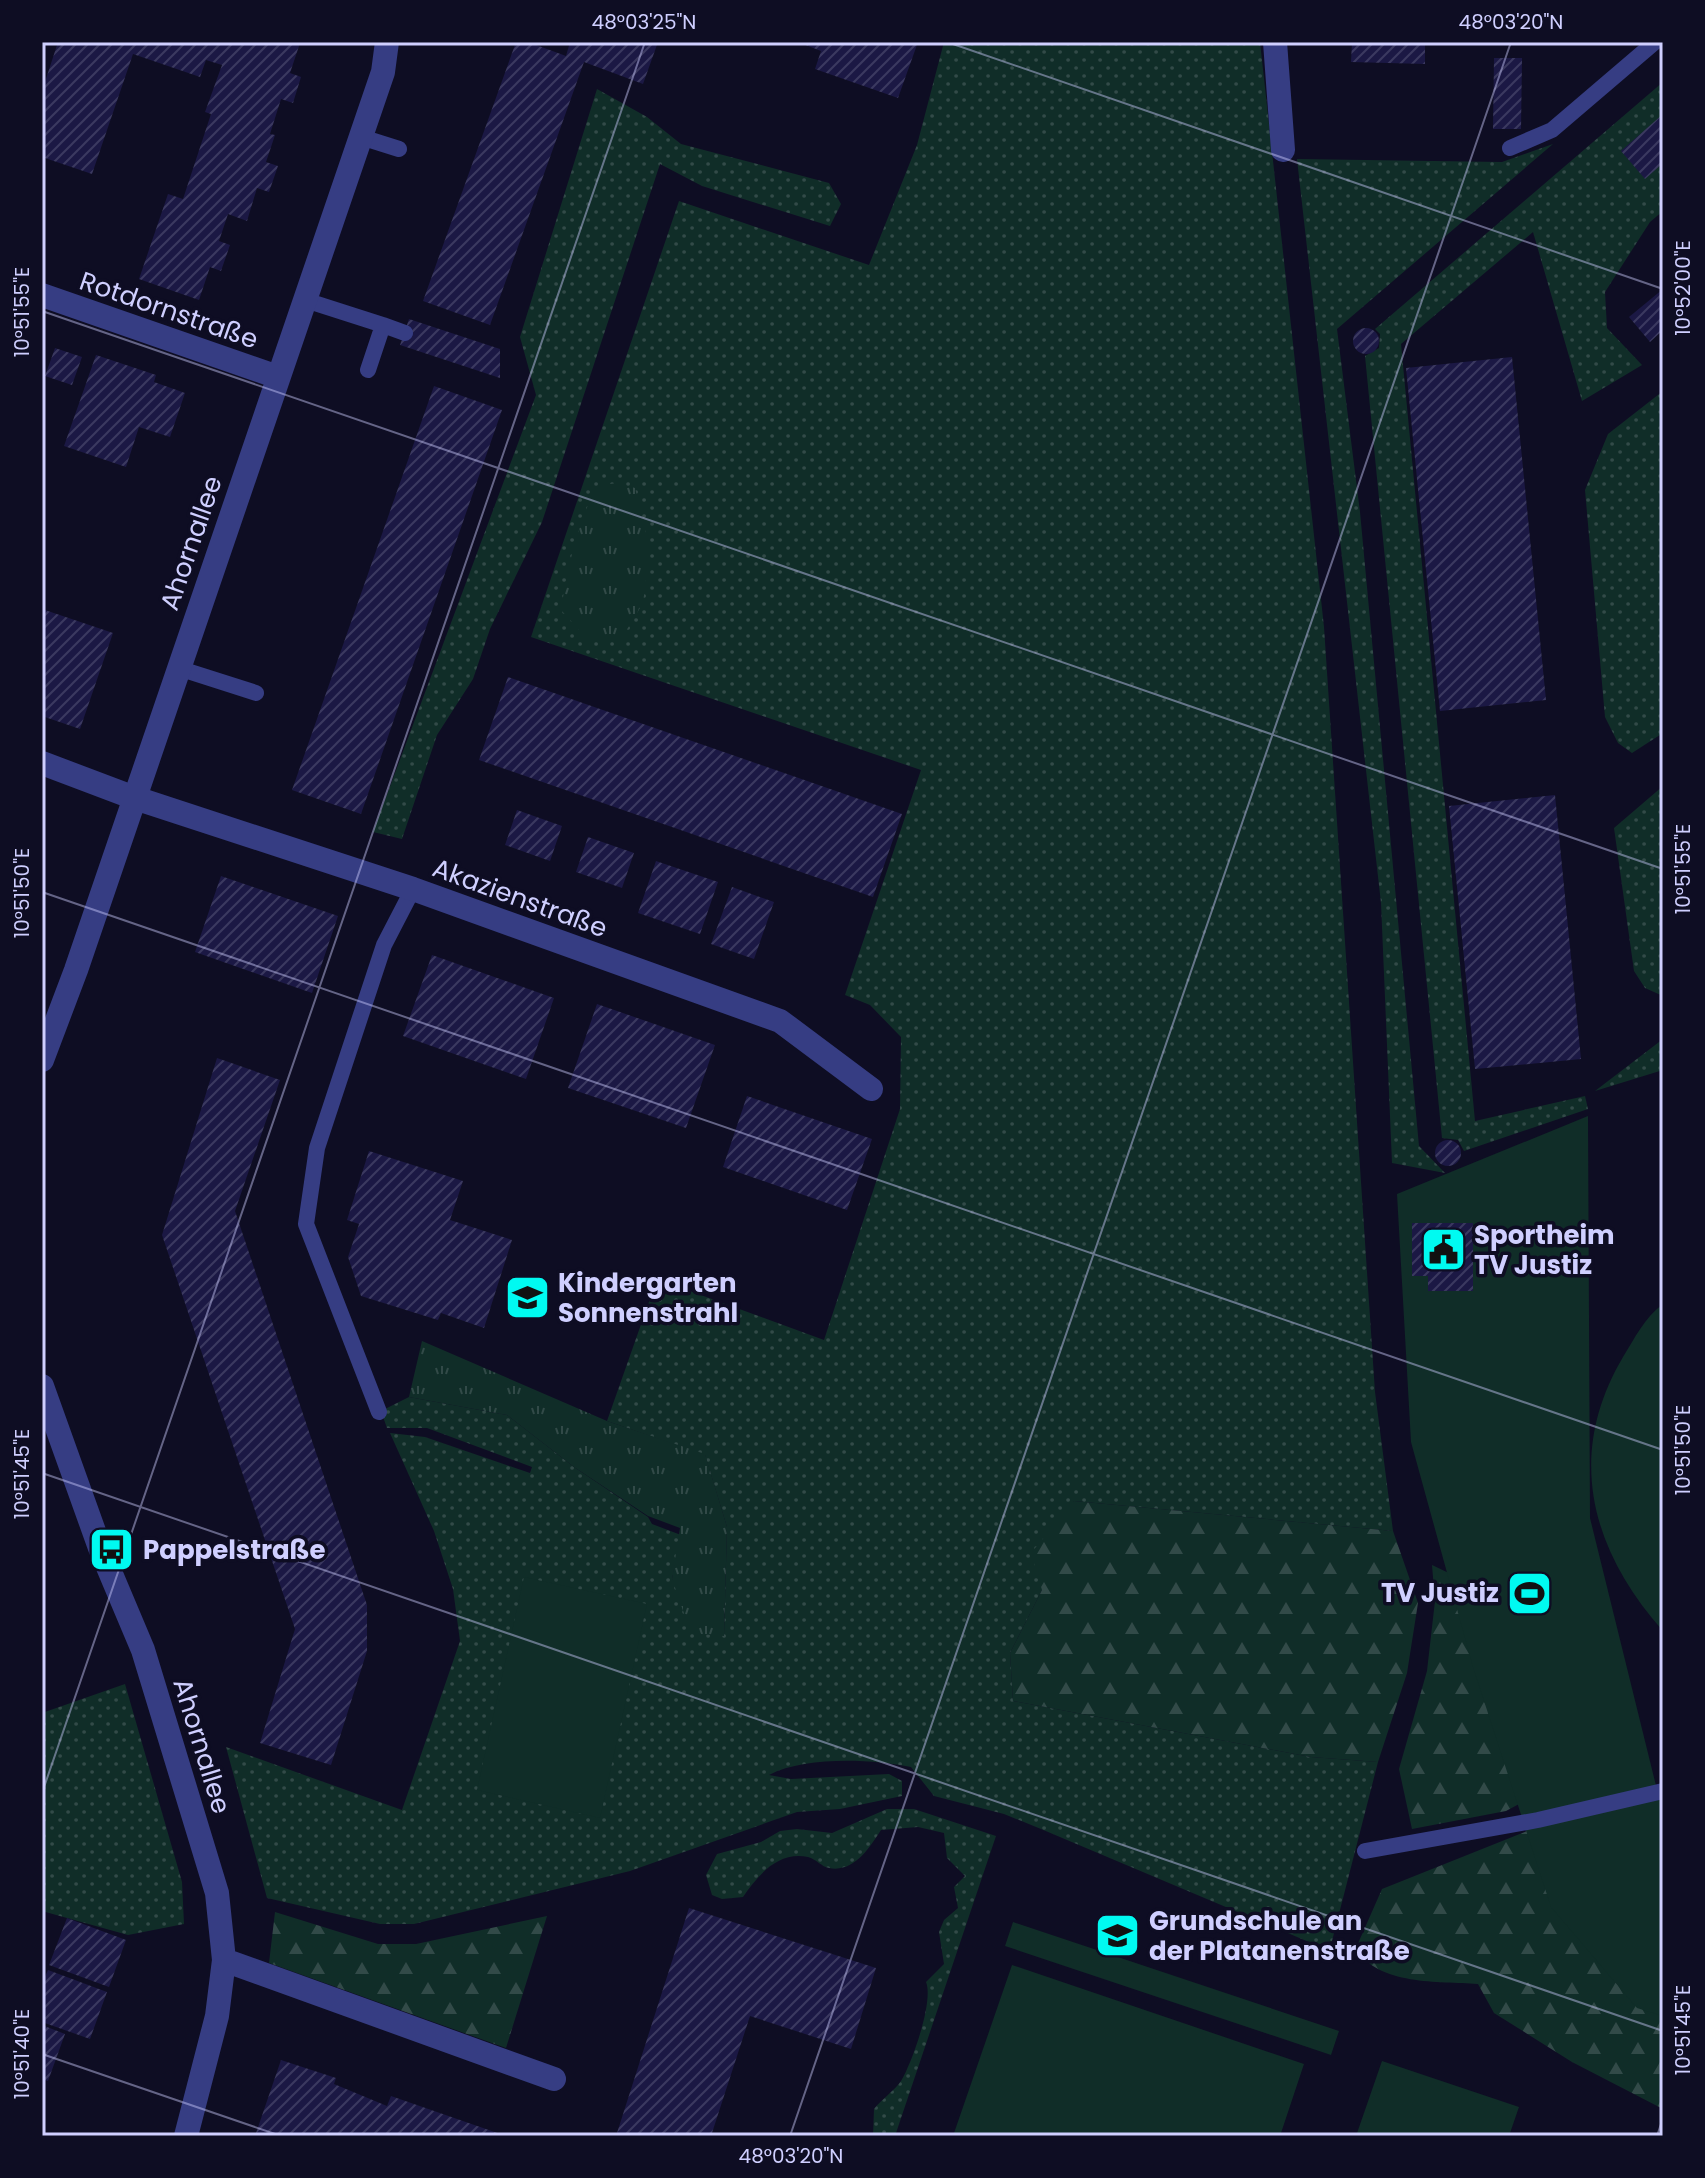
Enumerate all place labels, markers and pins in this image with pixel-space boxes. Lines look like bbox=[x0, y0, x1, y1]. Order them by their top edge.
place label: Sportheim TV Justiz bbox=[1474, 1217, 1615, 1283]
public building icon: Sportheim TV Justiz bbox=[1419, 1226, 1467, 1274]
place label: Kindergarten Sonnenstrahl bbox=[558, 1265, 738, 1331]
school or university icon: Kindergarten Sonnenstrahl bbox=[503, 1274, 551, 1322]
bus stop icon: Pappelstraße bbox=[88, 1526, 136, 1574]
place label: Pappelstraße bbox=[143, 1532, 326, 1568]
sports icon: TV Justiz bbox=[1506, 1569, 1554, 1617]
place label: TV Justiz bbox=[1381, 1575, 1499, 1611]
place label: Grundschule an der Platanenstraße bbox=[1149, 1903, 1410, 1969]
school or university icon: Grundschule an der Platanenstraße bbox=[1094, 1912, 1142, 1960]

